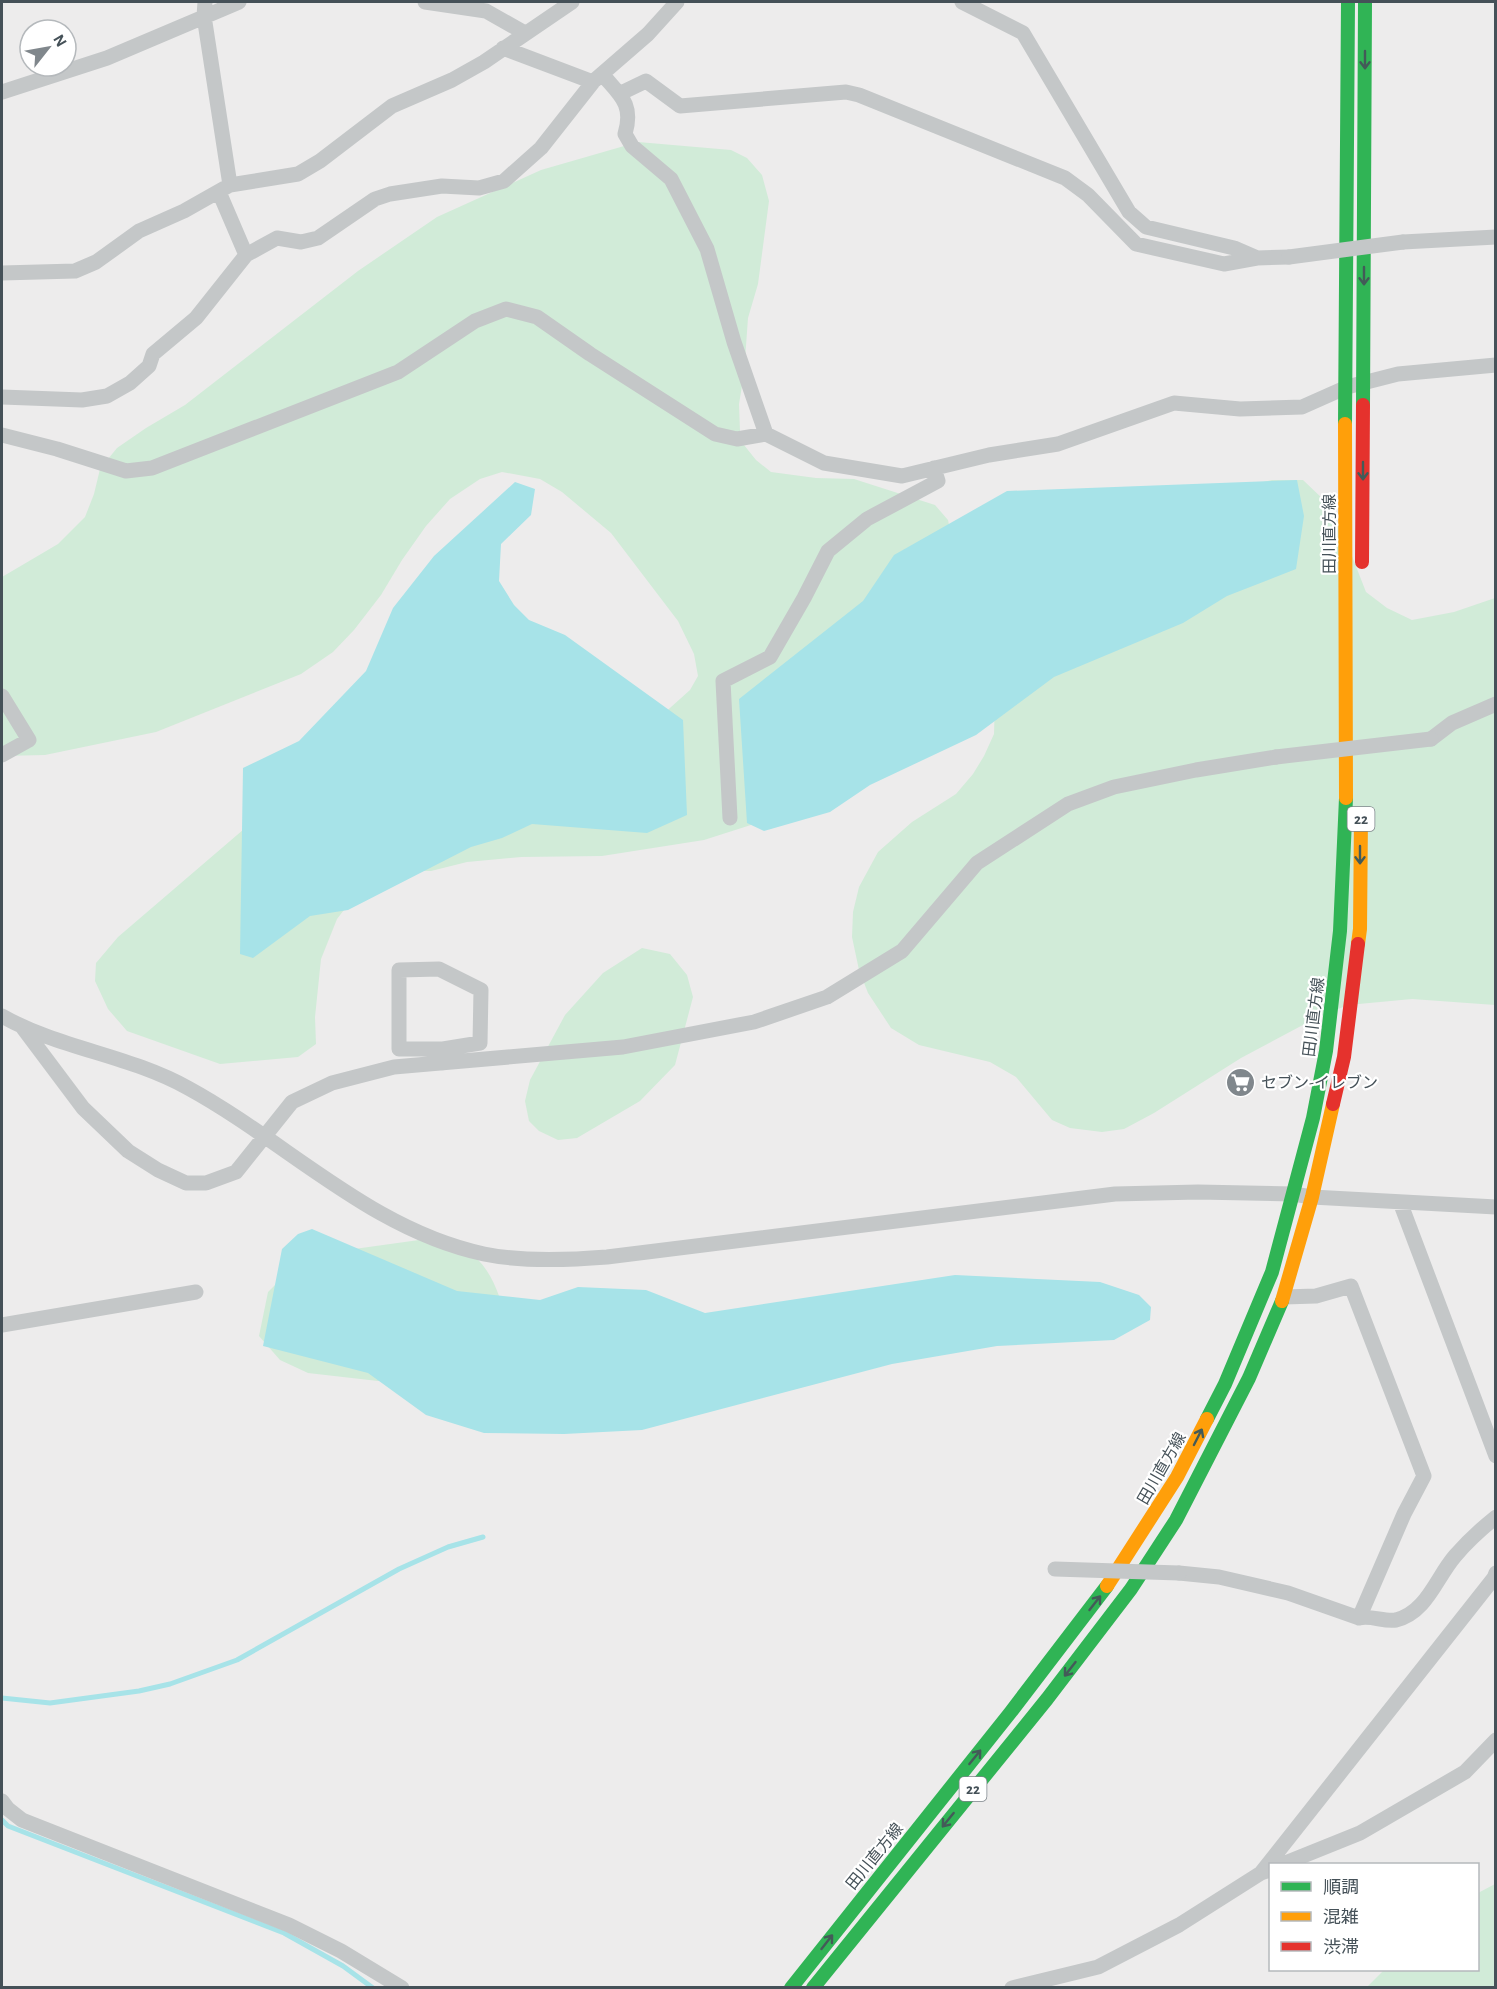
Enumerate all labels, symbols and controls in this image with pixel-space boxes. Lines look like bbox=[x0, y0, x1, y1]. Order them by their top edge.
north arrow bbox=[18, 18, 78, 78]
text: N bbox=[50, 32, 70, 50]
one-way arrow bbox=[1359, 49, 1371, 69]
one-way arrow bbox=[1358, 265, 1370, 285]
one-way arrow bbox=[1357, 460, 1369, 480]
street label: 田川直方線 bbox=[1321, 494, 1338, 574]
road number: 22 bbox=[1348, 807, 1374, 831]
one-way arrow bbox=[1355, 844, 1366, 864]
street label: 田川直方線 bbox=[1300, 976, 1327, 1058]
supermarket icon: セブン-イレブン bbox=[1224, 1066, 1256, 1098]
place label: セブン-イレブン bbox=[1261, 1074, 1378, 1091]
street label: 田川直方線 bbox=[1134, 1429, 1189, 1507]
one-way arrow bbox=[1192, 1429, 1204, 1447]
one-way arrow bbox=[1089, 1595, 1102, 1611]
one-way arrow bbox=[1064, 1660, 1077, 1676]
one-way arrow bbox=[968, 1749, 981, 1765]
road number: 22 bbox=[960, 1777, 986, 1801]
one-way arrow bbox=[941, 1812, 954, 1828]
street label: 田川直方線 bbox=[843, 1820, 906, 1893]
legend bbox=[1269, 1863, 1479, 1971]
text: 順調 bbox=[1323, 1879, 1359, 1897]
text: 混雑 bbox=[1323, 1907, 1359, 1927]
one-way arrow bbox=[820, 1934, 833, 1950]
text: 渋滞 bbox=[1323, 1938, 1359, 1957]

